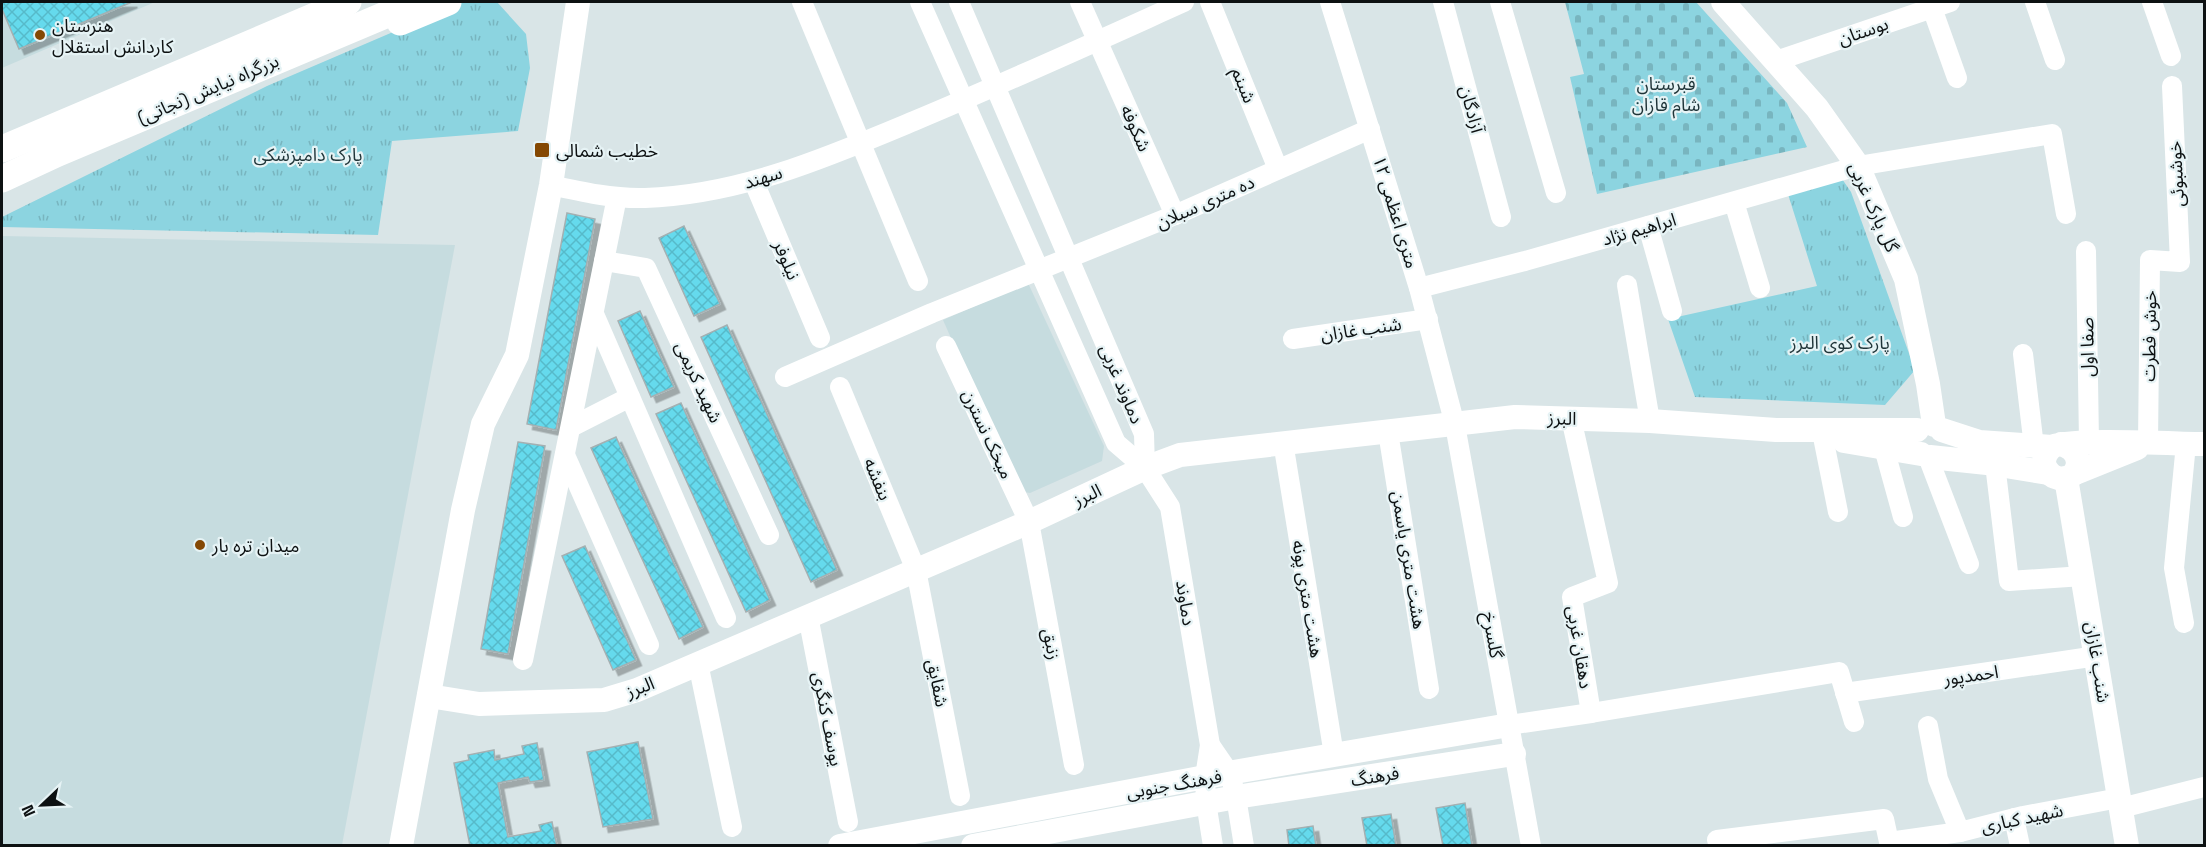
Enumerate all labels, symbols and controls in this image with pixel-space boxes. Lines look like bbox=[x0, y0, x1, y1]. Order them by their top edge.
street label: بوستان bbox=[1835, 12, 1891, 50]
place label: هنرستان کاردانش استقلال bbox=[52, 14, 174, 58]
marker: هنرستان کاردانش استقلال bbox=[33, 28, 47, 42]
street label: بزرگراه نیایش (نجاتی) bbox=[134, 49, 282, 129]
street label: شبنم bbox=[1225, 64, 1262, 107]
park label: قبرستان شام قازان bbox=[1632, 72, 1700, 119]
street label: آزادگان bbox=[1455, 83, 1490, 136]
street label: شکوفه bbox=[1116, 101, 1156, 155]
place label: خطیب شمالی bbox=[556, 139, 658, 162]
street label: خوشبوئی bbox=[2163, 140, 2189, 208]
marker: خطیب شمالی bbox=[533, 141, 551, 159]
park label: پارک دامپزشکی bbox=[253, 143, 363, 166]
street label: ۱۲ متری اعظمی bbox=[1368, 153, 1424, 271]
street label: گل پارک غربی bbox=[1844, 159, 1904, 256]
street label: سهند bbox=[741, 160, 785, 194]
street label: ده متری سبلان bbox=[1152, 170, 1258, 234]
street label: ابراهیم نژاد bbox=[1599, 207, 1679, 252]
street label: نیلوفر bbox=[768, 236, 806, 283]
street label: خوش فطرت bbox=[2137, 290, 2161, 382]
street label: شنب غازان bbox=[1319, 312, 1403, 346]
street label: صفا اول bbox=[2075, 317, 2099, 377]
park label: پارک کوی البرز bbox=[1789, 331, 1890, 354]
street label: شهید کریمی bbox=[670, 338, 728, 426]
street label: دماوند غربی bbox=[1095, 341, 1149, 427]
street label: میخک نسترن bbox=[957, 386, 1019, 482]
street label: البرز bbox=[1546, 406, 1577, 430]
street label: بنفشه bbox=[859, 454, 897, 504]
street label: البرز bbox=[1068, 478, 1105, 512]
street label: هشت متری یاسمن bbox=[1387, 489, 1431, 631]
place label: میدان تره بار bbox=[211, 534, 299, 557]
marker: میدان تره بار bbox=[193, 538, 207, 552]
street label: هشت متری پونه bbox=[1287, 538, 1329, 660]
street label: دماوند bbox=[1171, 579, 1201, 627]
street label: دهقان غربی bbox=[1562, 604, 1598, 690]
street label: گلسرخ bbox=[1476, 610, 1508, 661]
street label: شنب غازان bbox=[2080, 620, 2116, 704]
street label: زنبق bbox=[1038, 626, 1066, 662]
street label: شقایق bbox=[922, 657, 954, 709]
street label: احمدپور bbox=[1941, 660, 2000, 691]
street label: یوسف کنگری bbox=[808, 670, 848, 768]
street label: البرز bbox=[621, 671, 658, 703]
street label: فرهنگ bbox=[1349, 761, 1401, 791]
street label: فرهنگ جنوبی bbox=[1124, 764, 1224, 804]
north arrow bbox=[12, 775, 72, 835]
street label: شهید کباری bbox=[1979, 798, 2065, 838]
text: N bbox=[17, 802, 40, 820]

